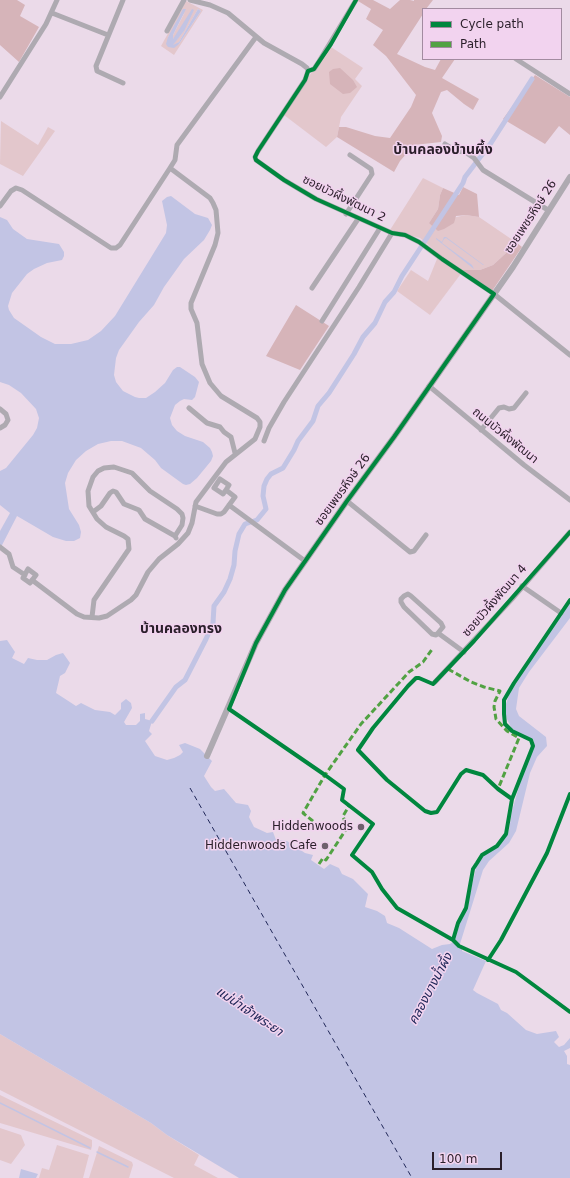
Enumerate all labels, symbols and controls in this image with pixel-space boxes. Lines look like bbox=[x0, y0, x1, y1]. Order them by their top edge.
legend bbox=[422, 8, 562, 60]
text: Cycle path bbox=[460, 17, 524, 31]
text: Path bbox=[460, 37, 486, 51]
district label: บ้านคลองบ้านผึ้ง bbox=[393, 142, 493, 158]
street label: ซอยบัวผึ้งพัฒนา 2 bbox=[300, 173, 388, 225]
street label: ซอยเพชรหึงษ์ 26 bbox=[502, 177, 560, 257]
street label: ถนนบัวผึ้งพัฒนา bbox=[469, 405, 541, 467]
street label: ซอยเพชรหึงษ์ 26 bbox=[312, 451, 374, 529]
street label: ซอยบัวผึ้งพัฒนา 4 bbox=[460, 562, 530, 640]
district label: บ้านคลองทรง bbox=[140, 621, 222, 637]
place label: Hiddenwoods bbox=[272, 820, 353, 834]
marker: Hiddenwoods bbox=[356, 822, 366, 832]
place label: Hiddenwoods Cafe bbox=[205, 839, 317, 853]
marker: Hiddenwoods Cafe bbox=[320, 841, 330, 851]
water label: คลองบางน้ำผึ้ง bbox=[406, 951, 456, 1027]
water label: แม่น้ำเจ้าพระยา bbox=[213, 984, 285, 1040]
scale bar bbox=[434, 1144, 504, 1170]
text: 100 m bbox=[439, 1152, 477, 1166]

